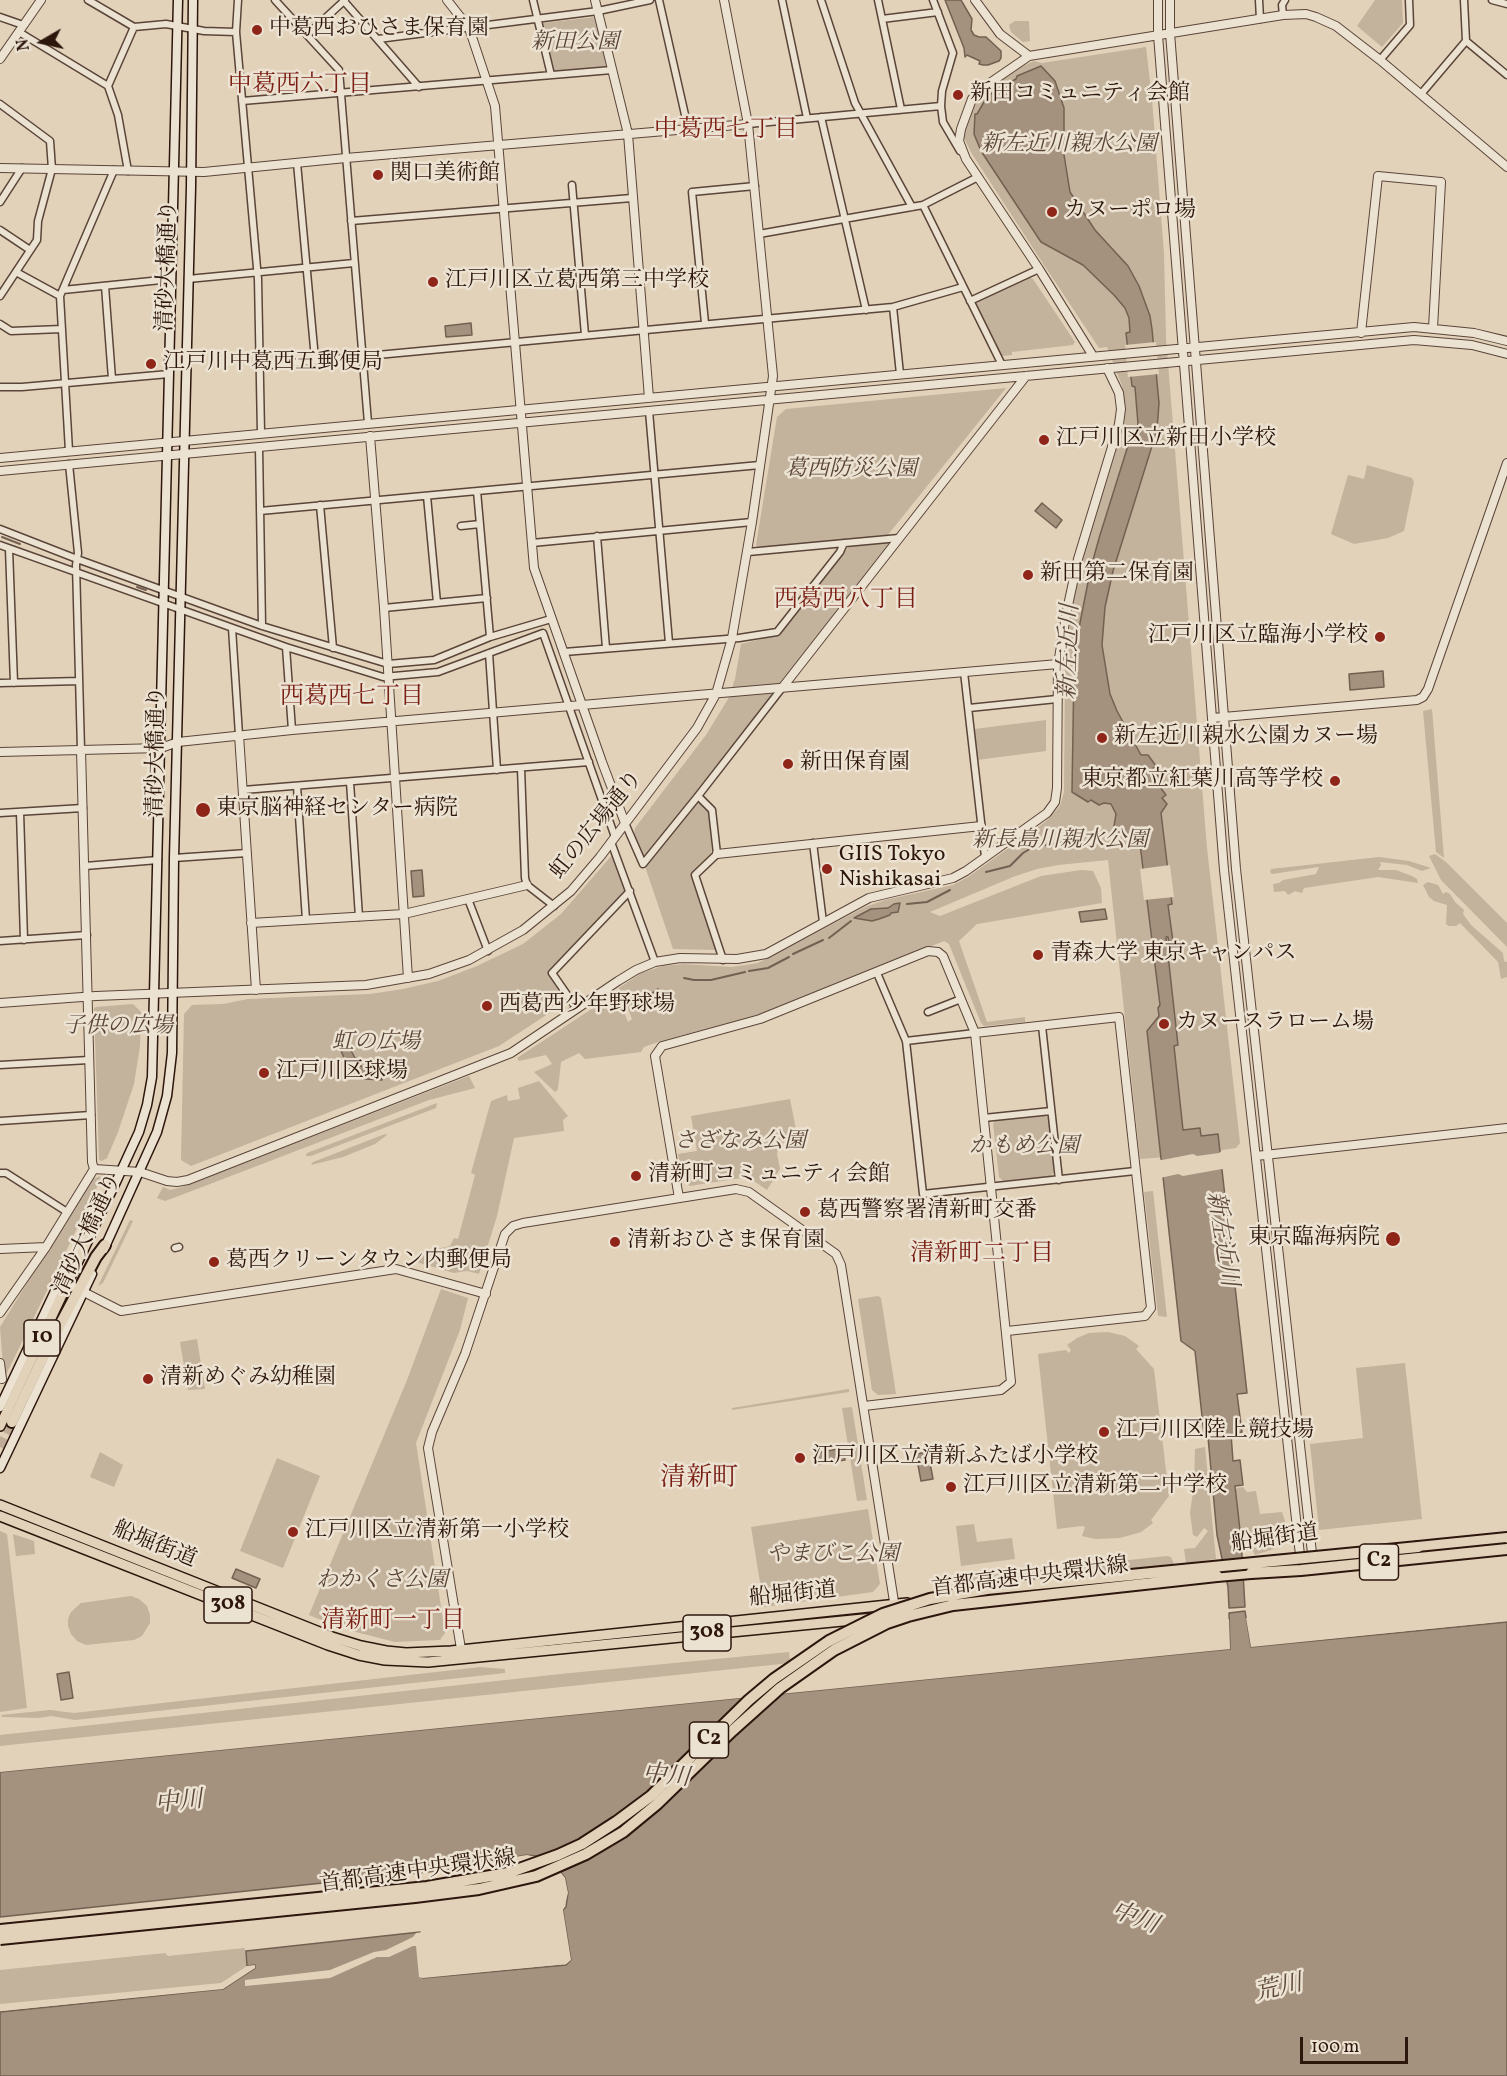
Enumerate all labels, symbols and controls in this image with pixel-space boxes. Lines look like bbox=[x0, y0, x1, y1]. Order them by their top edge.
north arrow bbox=[12, 12, 72, 72]
place label: 中葛西おひさま保育園 bbox=[269, 17, 489, 43]
marker: 中葛西おひさま保育園 bbox=[250, 23, 264, 37]
park label: 新田公園 bbox=[531, 31, 619, 57]
text: N bbox=[12, 37, 36, 52]
district label: 中葛西六丁目 bbox=[228, 73, 372, 101]
place label: 新田コミュニティ会館 bbox=[970, 82, 1190, 108]
marker: 新田コミュニティ会館 bbox=[951, 88, 965, 102]
district label: 中葛西七丁目 bbox=[654, 118, 798, 146]
park label: 新左近川親水公園 bbox=[981, 133, 1157, 159]
place label: 関口美術館 bbox=[390, 162, 500, 188]
marker: 関口美術館 bbox=[371, 168, 385, 182]
place label: カヌーポロ場 bbox=[1064, 199, 1196, 225]
street label: 清砂大橋通り bbox=[154, 200, 184, 332]
marker: カヌーポロ場 bbox=[1045, 205, 1059, 219]
place label: 江戸川区立葛西第三中学校 bbox=[445, 269, 709, 295]
marker: 江戸川区立葛西第三中学校 bbox=[426, 275, 440, 289]
place label: 江戸川中葛西五郵便局 bbox=[163, 351, 383, 377]
marker: 江戸川中葛西五郵便局 bbox=[144, 357, 158, 371]
place label: 江戸川区立新田小学校 bbox=[1056, 427, 1276, 453]
marker: 江戸川区立新田小学校 bbox=[1037, 433, 1051, 447]
park label: 葛西防災公園 bbox=[785, 458, 917, 484]
place label: 新田第二保育園 bbox=[1040, 562, 1194, 588]
marker: 新田第二保育園 bbox=[1021, 568, 1035, 582]
district label: 西葛西八丁目 bbox=[774, 588, 918, 616]
water label: 新左近川 bbox=[1055, 604, 1087, 700]
place label: 江戸川区立臨海小学校 bbox=[1148, 624, 1368, 650]
marker: 江戸川区立臨海小学校 bbox=[1373, 630, 1387, 644]
district label: 西葛西七丁目 bbox=[280, 685, 424, 713]
street label: 清砂大橋通り bbox=[144, 686, 172, 818]
place label: 新左近川親水公園カヌー場 bbox=[1114, 725, 1378, 751]
marker: 新左近川親水公園カヌー場 bbox=[1095, 731, 1109, 745]
place label: 新田保育園 bbox=[800, 751, 910, 777]
marker: 新田保育園 bbox=[781, 757, 795, 771]
street label: 虹の広場通り bbox=[546, 766, 650, 886]
place label: 東京都立紅葉川高等学校 bbox=[1081, 768, 1323, 794]
marker: 東京都立紅葉川高等学校 bbox=[1328, 774, 1342, 788]
place label: 東京脳神経センター病院 bbox=[216, 797, 458, 823]
marker: 東京脳神経センター病院 bbox=[194, 801, 212, 819]
park label: 新長島川親水公園 bbox=[972, 829, 1148, 855]
place label: GIIS Tokyo Nishikasai bbox=[839, 843, 945, 894]
marker: GIIS Tokyo Nishikasai bbox=[820, 862, 834, 876]
place label: 青森大学 東京キャンパス bbox=[1050, 942, 1296, 968]
marker: 青森大学 東京キャンパス bbox=[1031, 948, 1045, 962]
place label: 西葛西少年野球場 bbox=[499, 993, 675, 1019]
marker: 西葛西少年野球場 bbox=[480, 999, 494, 1013]
place label: カヌースラローム場 bbox=[1176, 1011, 1374, 1037]
park label: 子供の広場 bbox=[63, 1015, 173, 1041]
marker: カヌースラローム場 bbox=[1157, 1017, 1171, 1031]
park label: 虹の広場 bbox=[332, 1031, 420, 1057]
place label: 江戸川区球場 bbox=[276, 1060, 408, 1086]
marker: 江戸川区球場 bbox=[257, 1066, 271, 1080]
park label: さざなみ公園 bbox=[674, 1130, 806, 1156]
park label: かもめ公園 bbox=[969, 1135, 1079, 1161]
place label: 清新町コミュニティ会館 bbox=[648, 1163, 890, 1189]
marker: 清新町コミュニティ会館 bbox=[629, 1169, 643, 1183]
street label: 清砂大橋通り bbox=[49, 1170, 129, 1300]
water label: 新左近川 bbox=[1198, 1189, 1242, 1289]
place label: 葛西警察署清新町交番 bbox=[817, 1199, 1037, 1225]
marker: 葛西警察署清新町交番 bbox=[798, 1205, 812, 1219]
place label: 東京臨海病院 bbox=[1248, 1226, 1380, 1252]
place label: 清新おひさま保育園 bbox=[627, 1229, 825, 1255]
marker: 東京臨海病院 bbox=[1384, 1230, 1402, 1248]
marker: 清新おひさま保育園 bbox=[608, 1235, 622, 1249]
district label: 清新町二丁目 bbox=[910, 1242, 1054, 1270]
place label: 葛西クリーンタウン内郵便局 bbox=[226, 1249, 512, 1275]
marker: 葛西クリーンタウン内郵便局 bbox=[207, 1255, 221, 1269]
road number: 10 bbox=[24, 1320, 60, 1356]
place label: 清新めぐみ幼稚園 bbox=[160, 1366, 336, 1392]
marker: 清新めぐみ幼稚園 bbox=[141, 1372, 155, 1386]
place label: 江戸川区陸上競技場 bbox=[1116, 1419, 1314, 1445]
marker: 江戸川区陸上競技場 bbox=[1097, 1425, 1111, 1439]
place label: 江戸川区立清新ふたば小学校 bbox=[812, 1445, 1098, 1471]
marker: 江戸川区立清新ふたば小学校 bbox=[793, 1451, 807, 1465]
district label: 清新町 bbox=[660, 1464, 738, 1496]
place label: 江戸川区立清新第二中学校 bbox=[963, 1474, 1227, 1500]
marker: 江戸川区立清新第二中学校 bbox=[944, 1480, 958, 1494]
street label: 船堀街道 bbox=[108, 1517, 200, 1575]
place label: 江戸川区立清新第一小学校 bbox=[305, 1519, 569, 1545]
street label: 船堀街道 bbox=[1230, 1521, 1320, 1559]
marker: 江戸川区立清新第一小学校 bbox=[286, 1525, 300, 1539]
park label: やまびこ公園 bbox=[767, 1543, 899, 1569]
road number: C2 bbox=[1360, 1544, 1398, 1580]
street label: 首都高速中央環状線 bbox=[930, 1554, 1130, 1604]
park label: わかくさ公園 bbox=[316, 1569, 448, 1595]
street label: 船堀街道 bbox=[748, 1578, 838, 1614]
road number: 308 bbox=[204, 1587, 252, 1623]
district label: 清新町一丁目 bbox=[321, 1609, 465, 1637]
road number: 308 bbox=[683, 1615, 731, 1651]
road number: C2 bbox=[690, 1722, 728, 1758]
water label: 中川 bbox=[641, 1762, 691, 1794]
water label: 中川 bbox=[154, 1787, 204, 1821]
street label: 首都高速中央環状線 bbox=[318, 1846, 518, 1900]
water label: 中川 bbox=[1106, 1898, 1162, 1942]
water label: 荒川 bbox=[1252, 1971, 1306, 2009]
scale bar bbox=[1303, 2025, 1411, 2063]
text: 100 m bbox=[1311, 2035, 1360, 2060]

